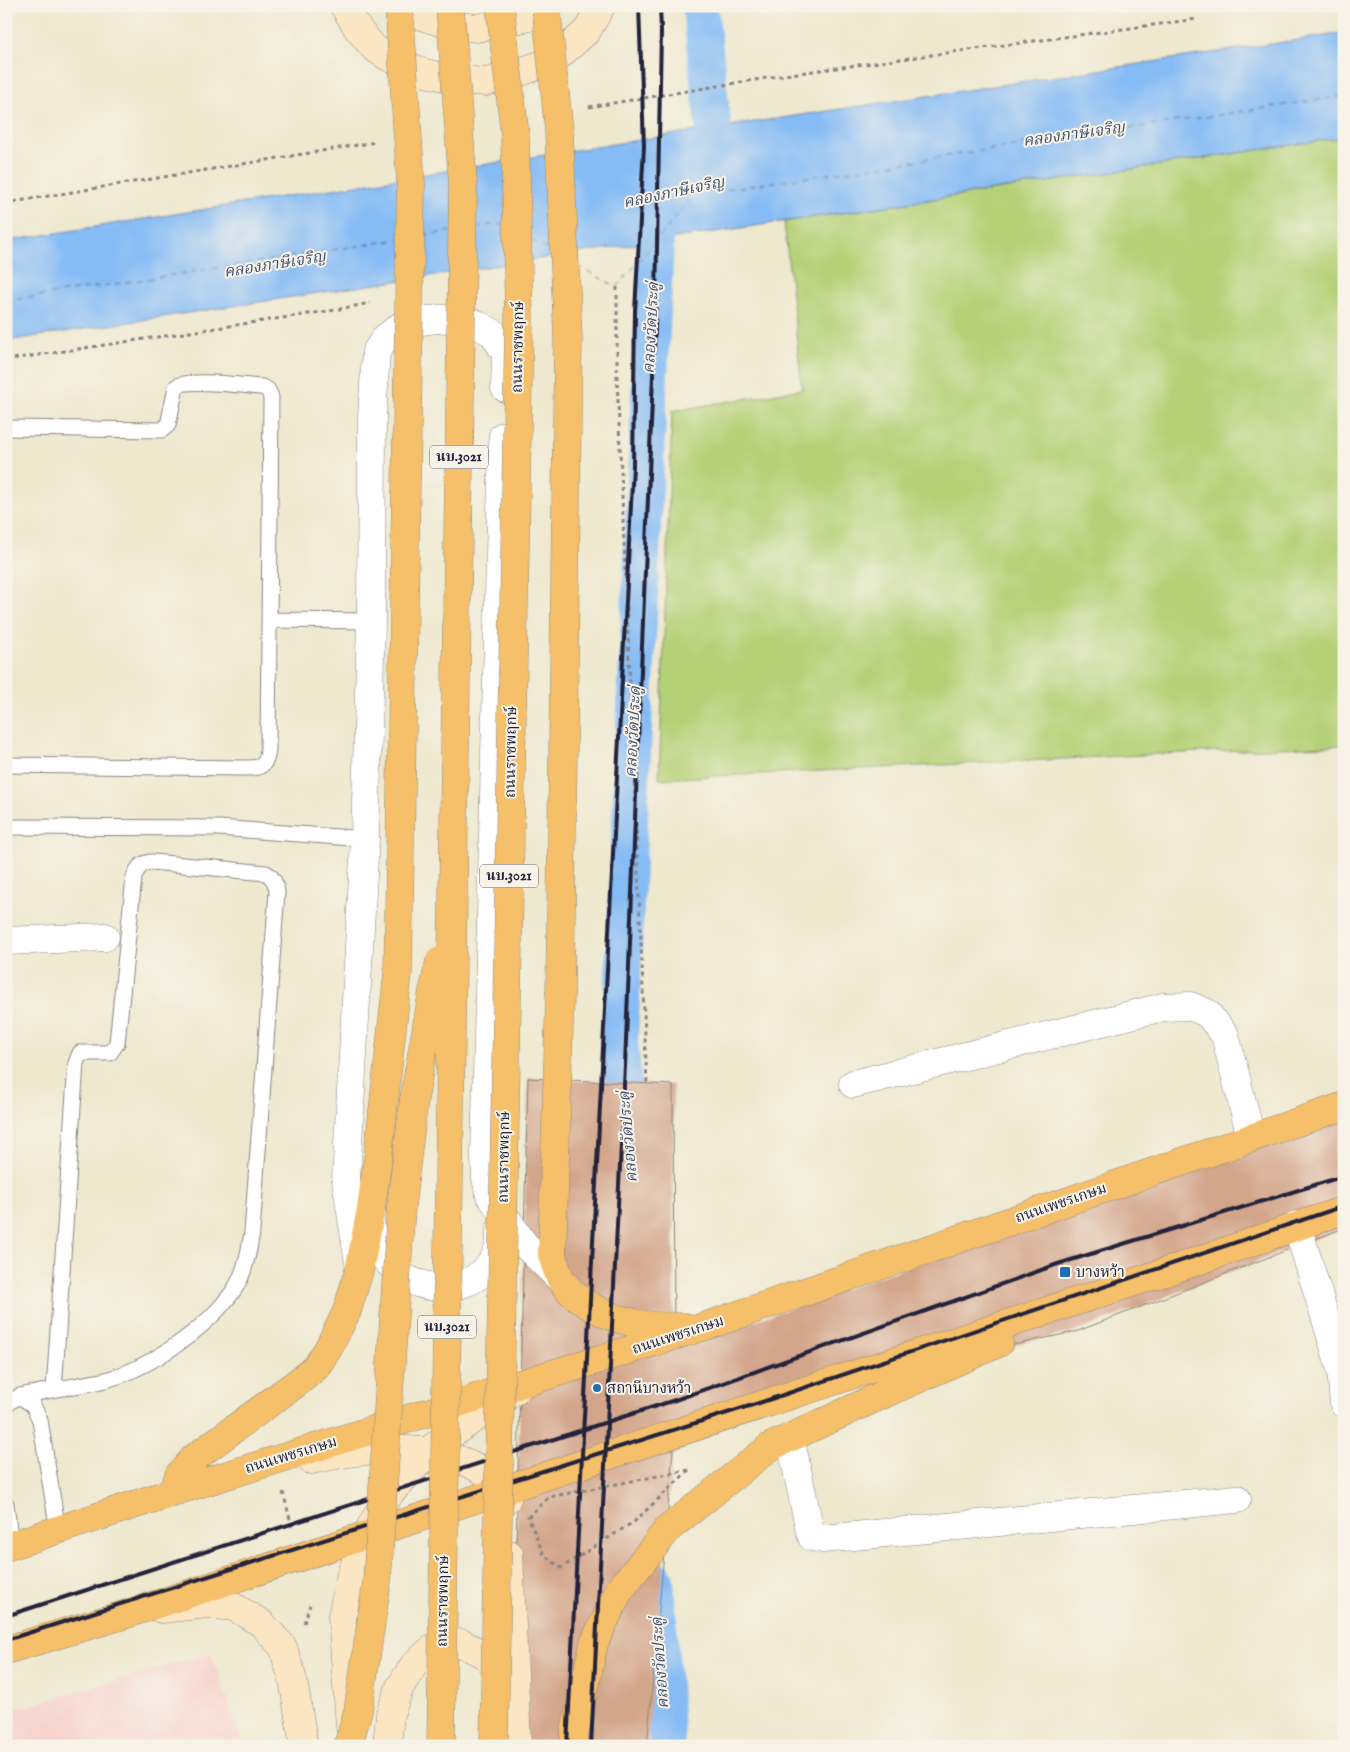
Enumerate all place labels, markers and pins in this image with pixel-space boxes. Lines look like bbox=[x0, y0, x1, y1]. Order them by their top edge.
place label: บางหว้า bbox=[1076, 1263, 1125, 1282]
marker: บางหว้า bbox=[1058, 1265, 1072, 1279]
place label: สถานีบางหว้า bbox=[607, 1379, 691, 1398]
marker: สถานีบางหว้า bbox=[591, 1382, 603, 1394]

